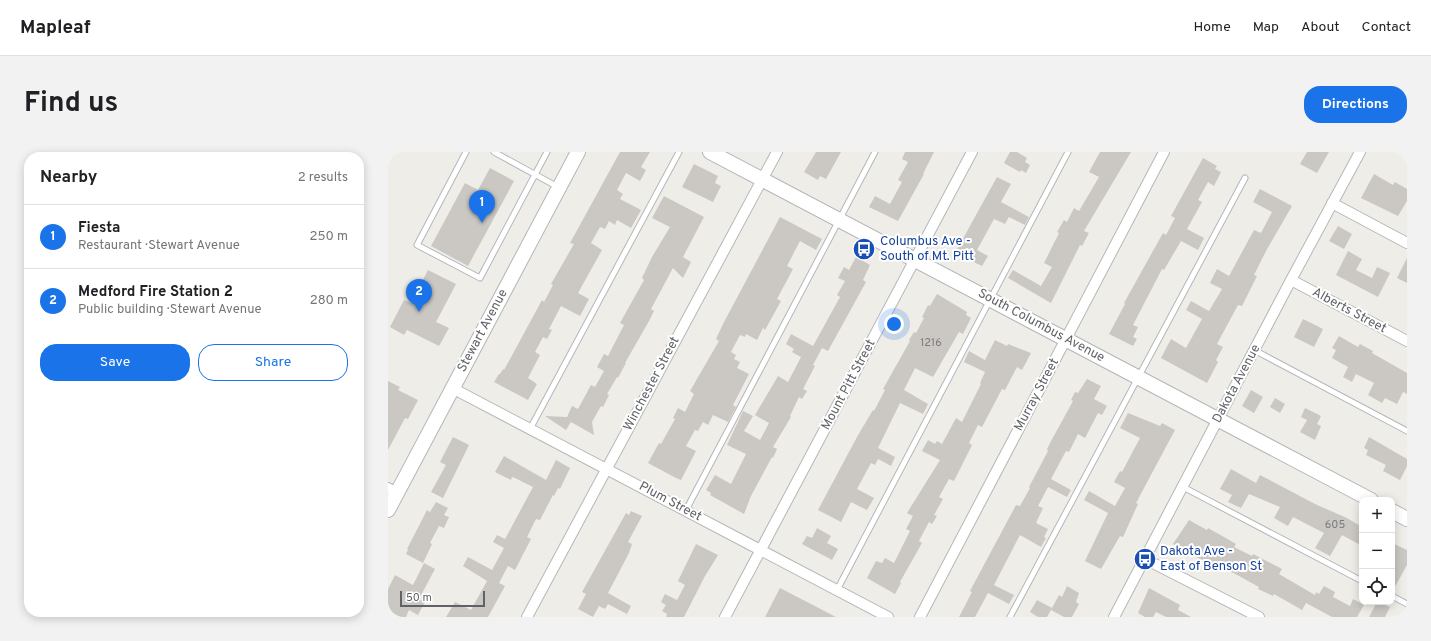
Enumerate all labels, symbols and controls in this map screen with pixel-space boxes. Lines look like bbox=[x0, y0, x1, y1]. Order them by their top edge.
text: Mapleaf bbox=[20, 16, 91, 40]
text: Home bbox=[1194, 19, 1231, 36]
text: Map bbox=[1253, 19, 1279, 36]
text: About bbox=[1301, 19, 1340, 36]
text: Contact bbox=[1362, 19, 1411, 36]
text: Find us bbox=[24, 86, 118, 122]
button: Directions bbox=[1304, 86, 1407, 123]
text: Nearby bbox=[40, 167, 97, 189]
text: 2 results bbox=[298, 170, 348, 186]
pin: 1 bbox=[469, 190, 495, 223]
text: Fiesta bbox=[78, 219, 120, 238]
text: 1 bbox=[50, 229, 56, 245]
text: 250 m bbox=[310, 229, 348, 245]
place label: Columbus Ave - South of Mt. Pitt bbox=[880, 234, 974, 265]
bus stop icon: Columbus Ave - South of Mt. Pitt bbox=[851, 236, 877, 262]
text: Restaurant · Stewart Avenue bbox=[78, 238, 240, 254]
pin: 2 bbox=[406, 279, 432, 312]
text: Medford Fire Station 2 bbox=[78, 283, 233, 302]
street label: Alberts Street bbox=[1309, 285, 1389, 337]
street label: South Columbus Avenue bbox=[975, 286, 1107, 366]
street label: Stewart Avenue bbox=[454, 287, 512, 375]
text: 2 bbox=[49, 293, 57, 309]
text: 280 m bbox=[310, 293, 348, 309]
text: Public building · Stewart Avenue bbox=[78, 302, 261, 318]
your location bbox=[884, 314, 904, 334]
street label: Winchester Street bbox=[620, 334, 684, 434]
house number: 1216 bbox=[920, 336, 942, 350]
street label: Mount Pitt Street bbox=[818, 337, 880, 433]
street label: Dakota Avenue bbox=[1210, 342, 1264, 426]
button: Save bbox=[40, 344, 190, 381]
button: Share bbox=[198, 344, 348, 381]
street label: Murray Street bbox=[1011, 356, 1063, 434]
street label: Plum Street bbox=[636, 479, 704, 525]
map controls bbox=[1359, 497, 1395, 605]
button: + bbox=[1359, 497, 1395, 533]
house number: 605 bbox=[1325, 518, 1345, 532]
button: − bbox=[1359, 533, 1395, 569]
place label: Dakota Ave - East of Benson St bbox=[1160, 544, 1262, 575]
bus stop icon: Dakota Ave - East of Benson St bbox=[1132, 546, 1158, 572]
button: locate bbox=[1359, 569, 1395, 605]
scale bar bbox=[400, 589, 485, 608]
text: 50 m bbox=[406, 591, 432, 605]

